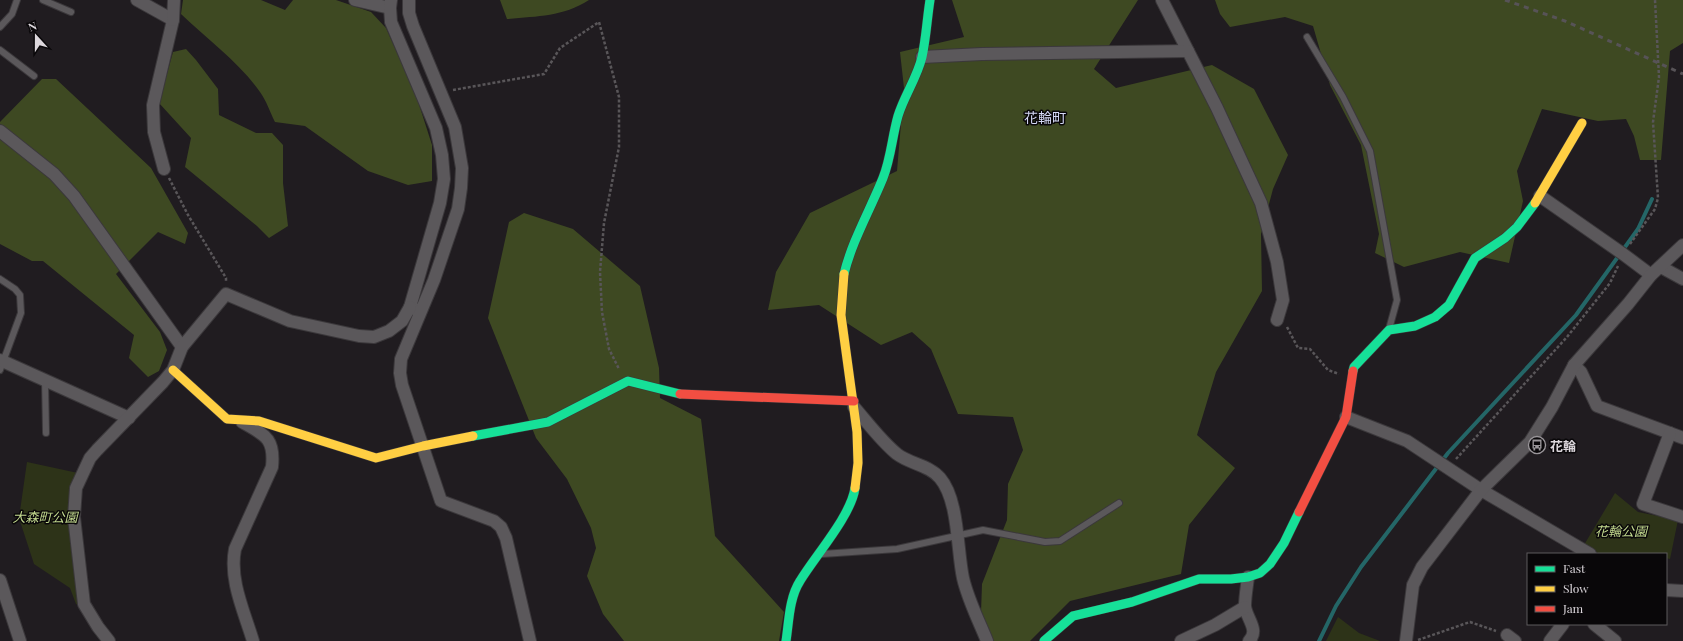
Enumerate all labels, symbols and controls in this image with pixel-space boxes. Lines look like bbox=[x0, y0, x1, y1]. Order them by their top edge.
north arrow bbox=[16, 16, 56, 56]
text: N bbox=[26, 18, 39, 35]
district label: 花輪町 bbox=[1024, 108, 1066, 127]
bus stop icon: 花輪 bbox=[1527, 435, 1547, 455]
place label: 花輪 bbox=[1550, 437, 1576, 454]
park label: 大森町公園 bbox=[12, 508, 79, 525]
park label: 花輪公園 bbox=[1595, 522, 1649, 539]
legend bbox=[1527, 553, 1667, 625]
text: Fast bbox=[1563, 560, 1586, 576]
text: Slow bbox=[1563, 580, 1589, 596]
text: Jam bbox=[1562, 600, 1584, 616]

